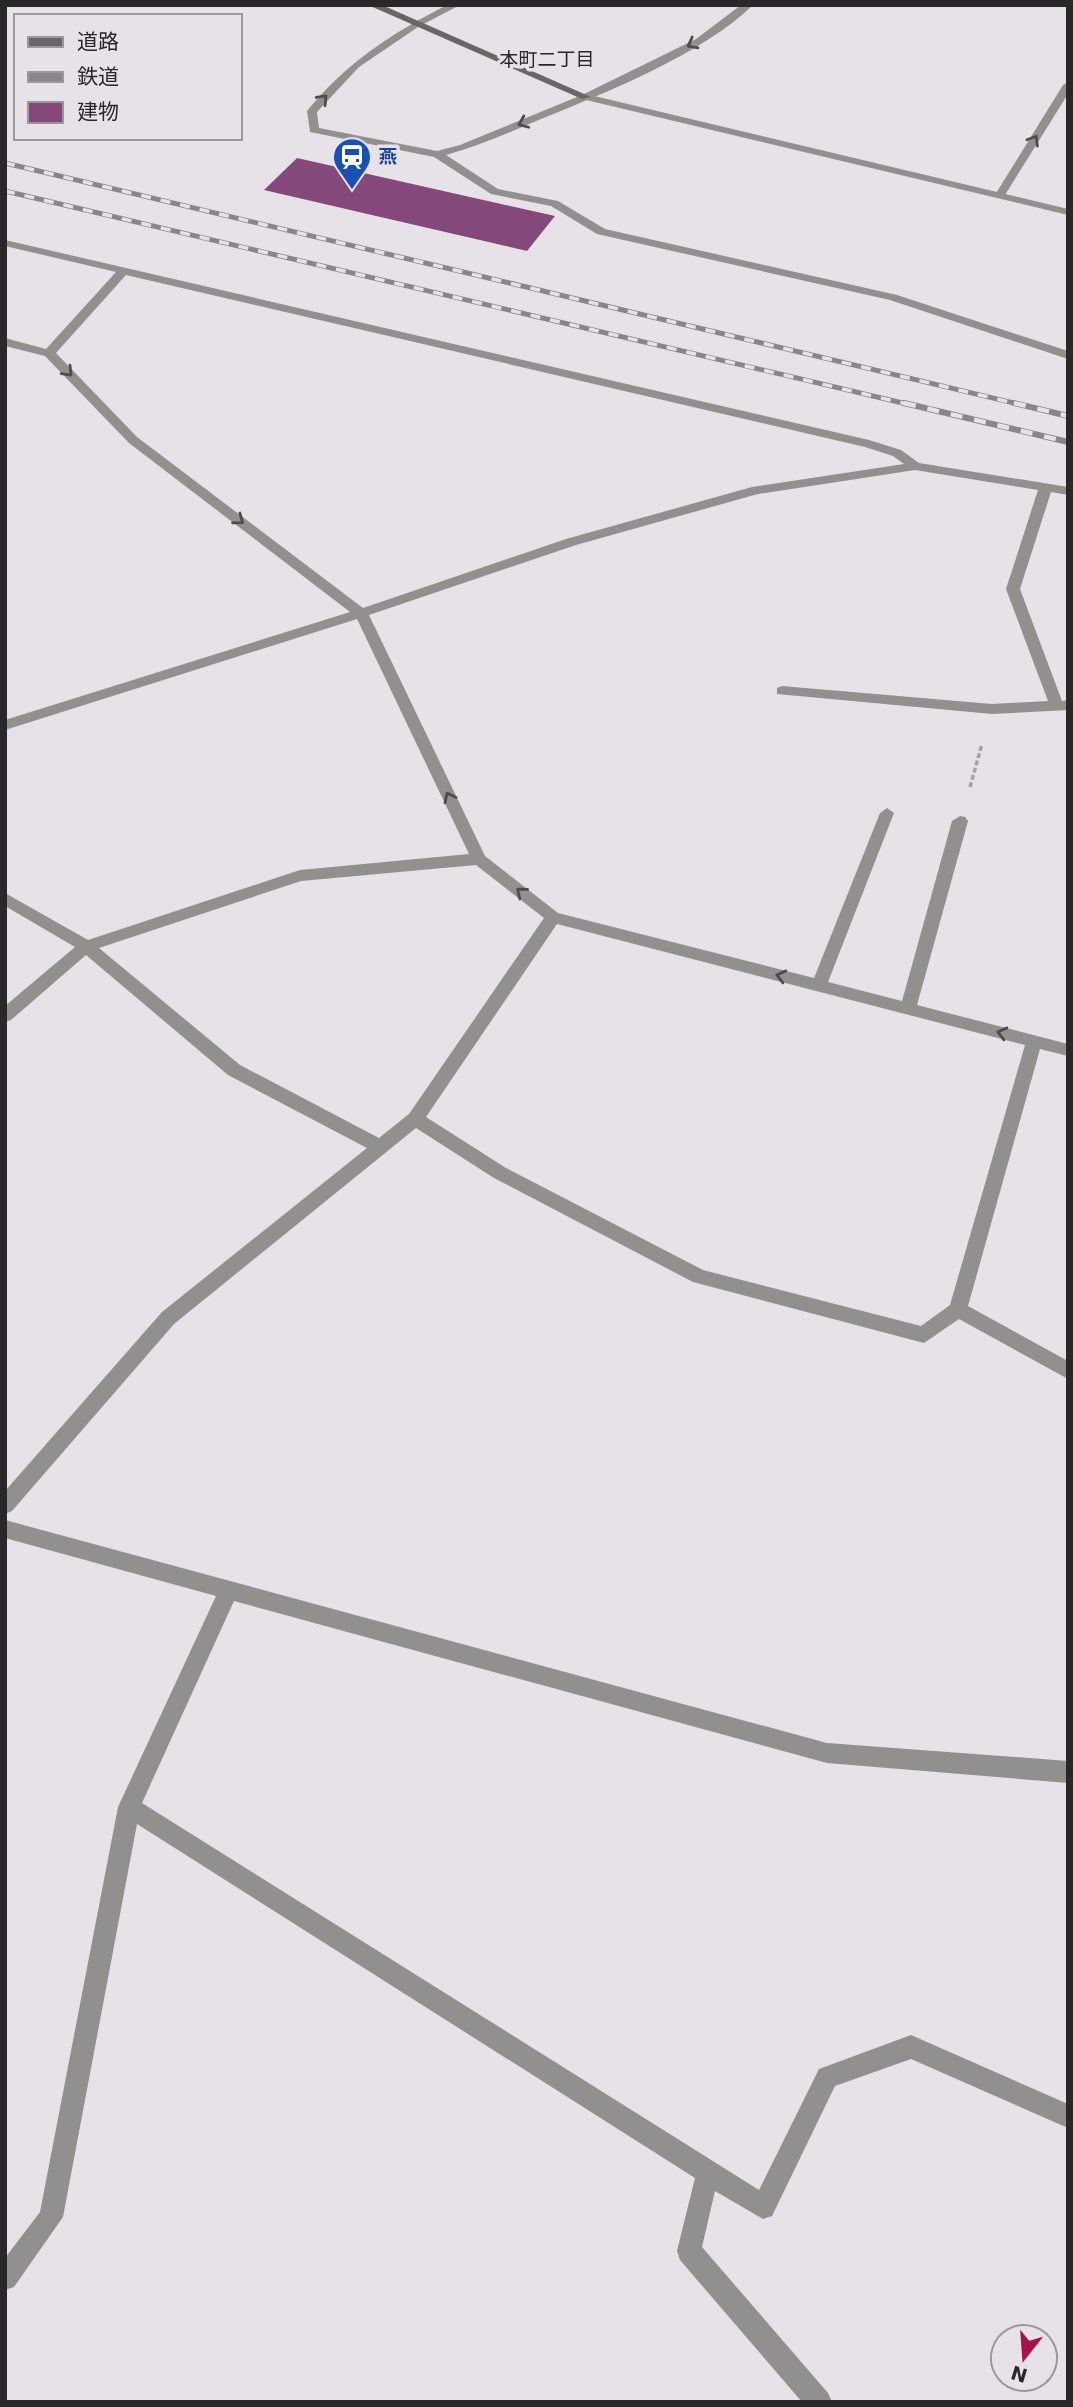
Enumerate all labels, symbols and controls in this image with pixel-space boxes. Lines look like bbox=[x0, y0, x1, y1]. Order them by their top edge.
legend bbox=[14, 14, 242, 140]
text: 道路 bbox=[77, 30, 119, 54]
one-way arrow bbox=[687, 36, 700, 49]
district label: 本町二丁目 bbox=[499, 48, 595, 70]
text: 鉄道 bbox=[77, 65, 119, 89]
one-way arrow bbox=[314, 94, 327, 107]
text: 建物 bbox=[77, 100, 119, 124]
one-way arrow bbox=[518, 114, 530, 128]
one-way arrow bbox=[1026, 134, 1039, 147]
station icon: 燕 bbox=[331, 136, 373, 191]
place label: 燕 bbox=[379, 146, 397, 167]
one-way arrow bbox=[59, 364, 72, 377]
one-way arrow bbox=[232, 512, 244, 525]
one-way arrow bbox=[444, 792, 458, 804]
one-way arrow bbox=[517, 888, 530, 900]
one-way arrow bbox=[776, 970, 788, 984]
one-way arrow bbox=[996, 1027, 1008, 1041]
north arrow bbox=[989, 2323, 1059, 2393]
text: N bbox=[1008, 2361, 1030, 2387]

